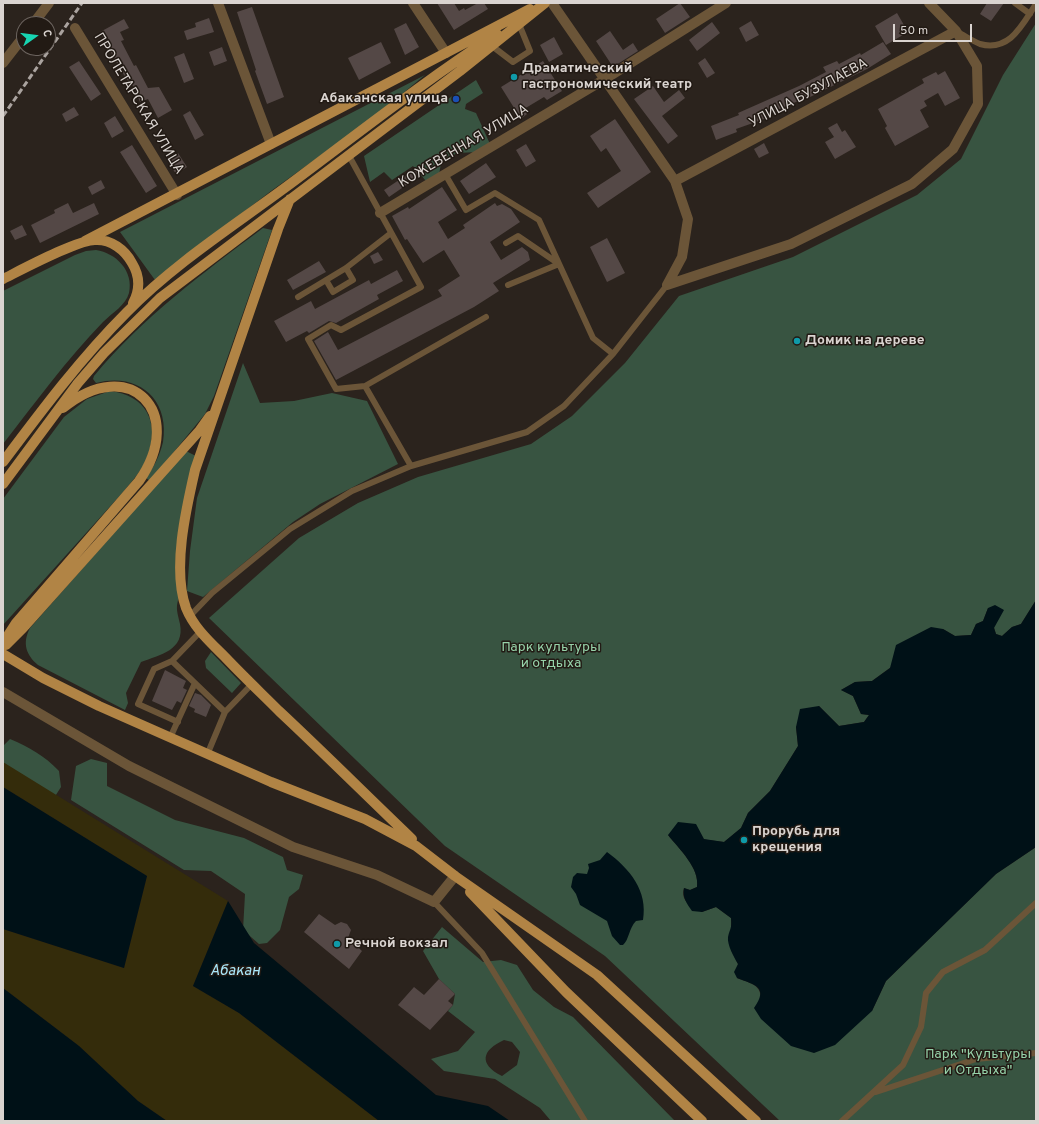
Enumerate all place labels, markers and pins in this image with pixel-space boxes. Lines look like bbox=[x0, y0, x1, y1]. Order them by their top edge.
place label: Драматический гастрономический театр bbox=[522, 61, 692, 94]
marker: Драматический гастрономический театр bbox=[509, 72, 519, 82]
place label: Абаканская улица bbox=[320, 91, 448, 107]
marker: Абаканская улица bbox=[451, 94, 461, 104]
place label: Домик на дереве bbox=[805, 333, 924, 349]
marker: Домик на дереве bbox=[792, 336, 802, 346]
place label: Прорубь для крещения bbox=[752, 824, 840, 856]
marker: Прорубь для крещения bbox=[739, 835, 749, 845]
place label: Речной вокзал bbox=[345, 936, 448, 952]
marker: Речной вокзал bbox=[332, 939, 342, 949]

